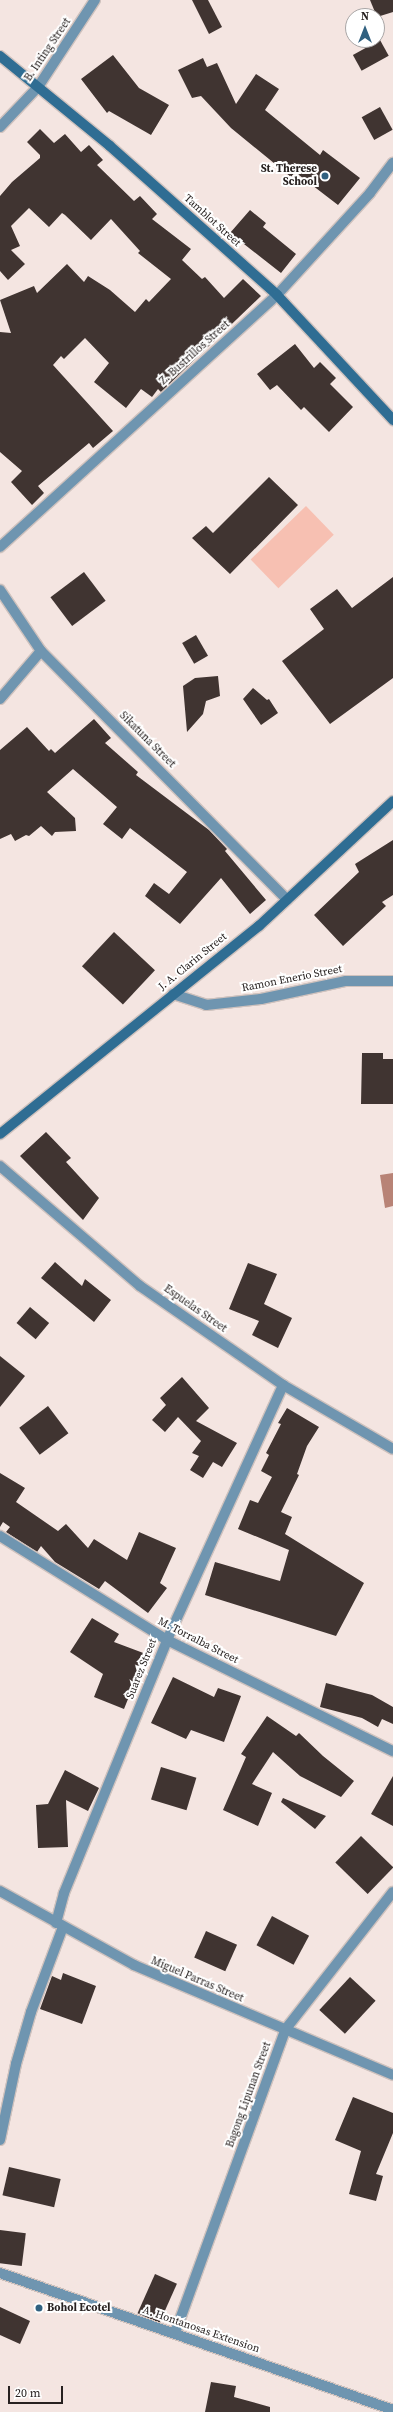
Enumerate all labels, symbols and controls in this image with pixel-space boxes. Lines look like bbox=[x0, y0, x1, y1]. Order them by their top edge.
north arrow bbox=[345, 8, 385, 48]
text: N bbox=[361, 9, 369, 24]
street label: B. Inting Street bbox=[22, 16, 74, 84]
place label: St. Therese School bbox=[261, 163, 317, 189]
marker: St. Therese School bbox=[320, 171, 330, 181]
street label: Tamblot Street bbox=[181, 192, 243, 250]
street label: Z. Bustrillos Street bbox=[157, 318, 233, 388]
street label: Sikatuna Street bbox=[116, 709, 178, 771]
street label: J. A. Clarin Street bbox=[156, 930, 230, 994]
street label: Ramon Enerio Street bbox=[241, 963, 343, 995]
street label: Espuelas Street bbox=[161, 1282, 229, 1336]
street label: M. Torralba Street bbox=[155, 1615, 241, 1667]
street label: Suarez Street bbox=[124, 1637, 160, 1701]
street label: Miguel Parras Street bbox=[149, 1955, 245, 2005]
street label: Bagong Lipunan Street bbox=[224, 2040, 274, 2150]
place label: Bohol Ecotel bbox=[47, 2301, 111, 2315]
marker: Bohol Ecotel bbox=[34, 2303, 44, 2313]
street label: A. Hontanosas Extension bbox=[141, 2304, 261, 2356]
scale bar bbox=[10, 2378, 65, 2404]
text: 20 m bbox=[15, 2385, 41, 2401]

